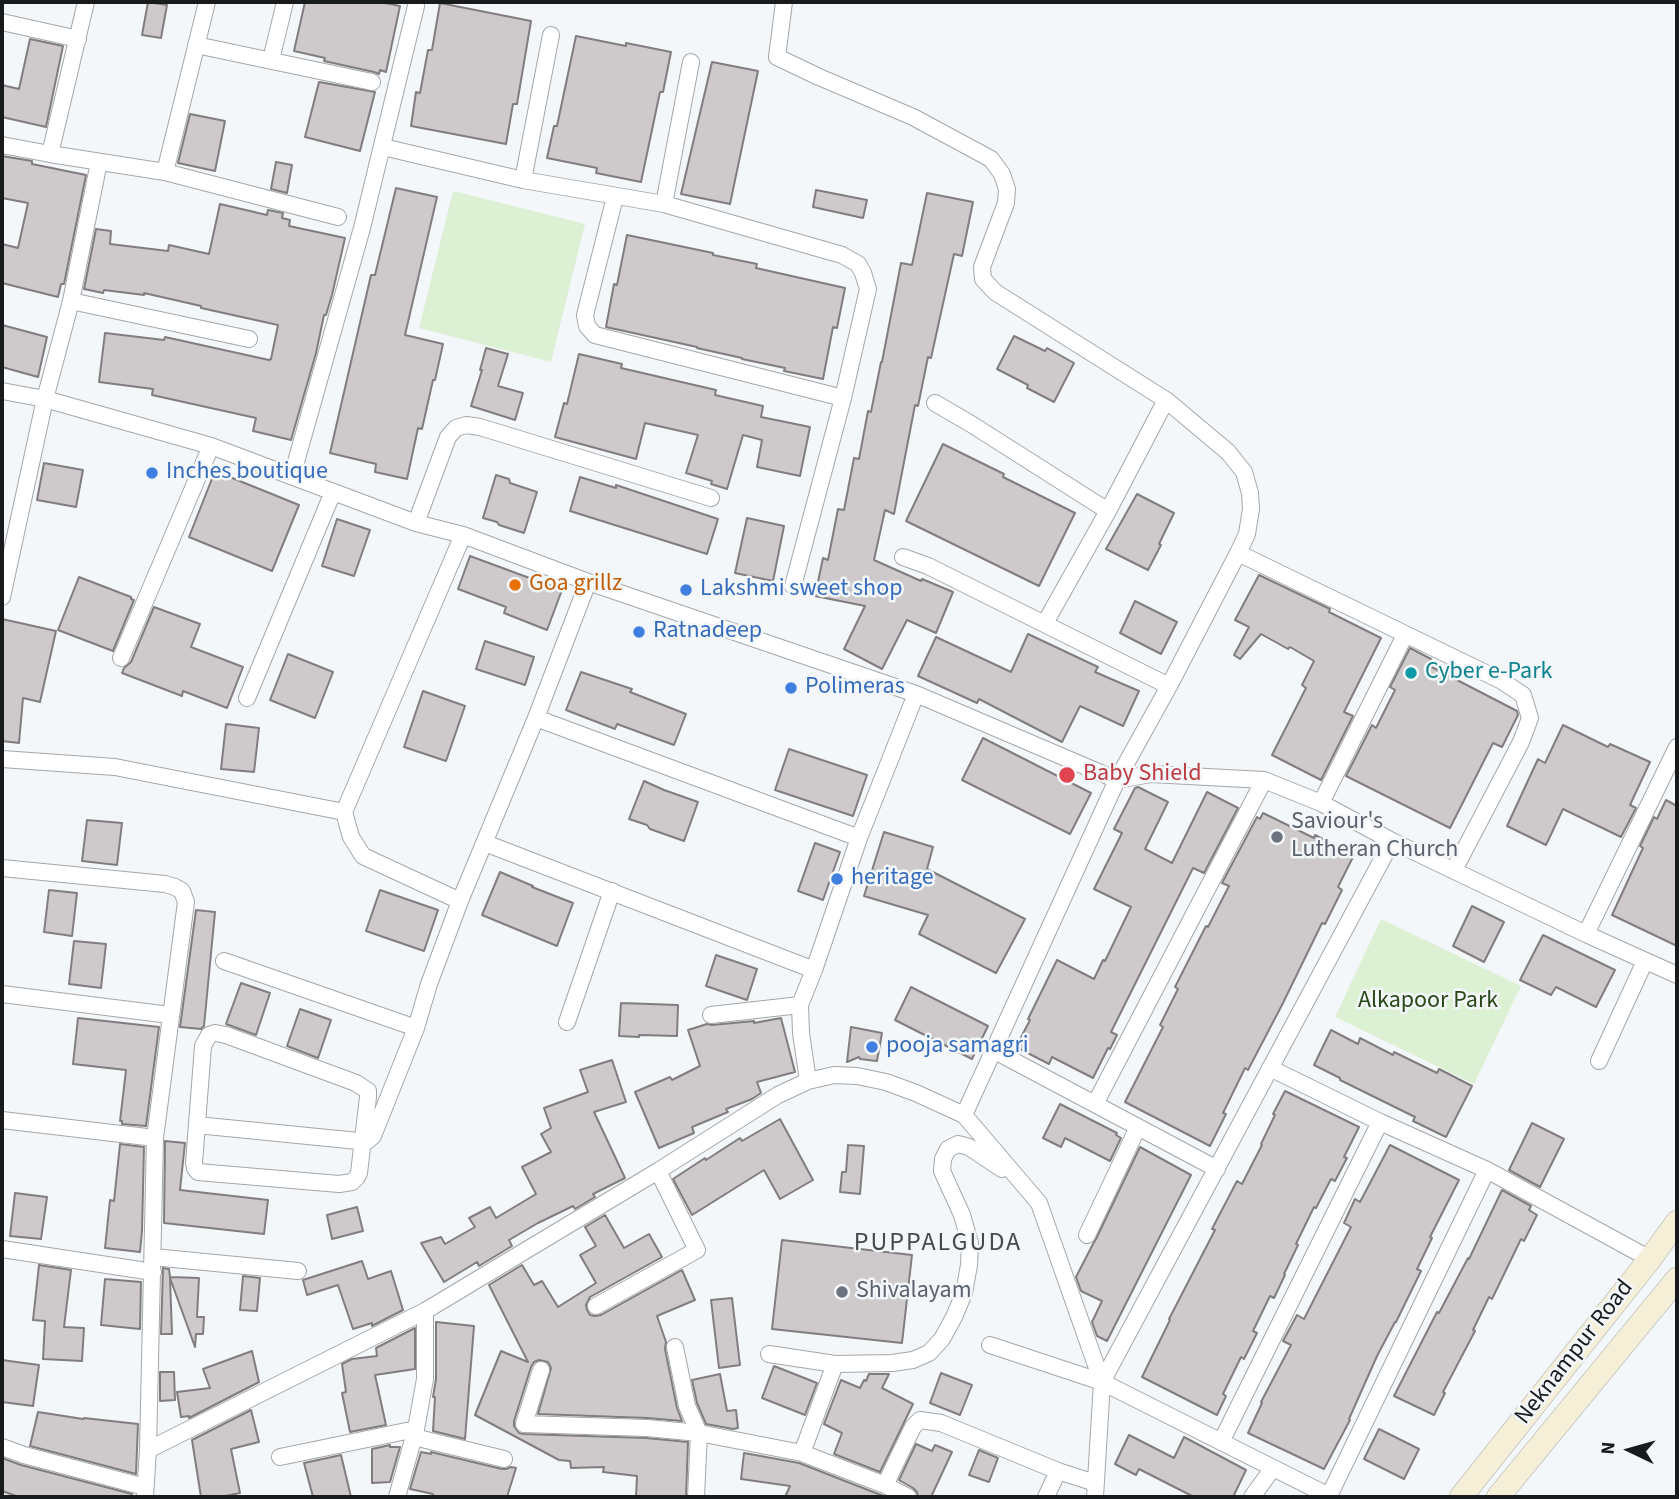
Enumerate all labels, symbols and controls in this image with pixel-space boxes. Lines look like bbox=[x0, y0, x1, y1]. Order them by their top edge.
place label: Inches boutique bbox=[166, 459, 328, 487]
marker: Inches boutique bbox=[144, 465, 160, 481]
place label: Goa grillz bbox=[529, 571, 622, 599]
place label: Lakshmi sweet shop bbox=[700, 576, 902, 604]
marker: Goa grillz bbox=[507, 577, 523, 593]
marker: Lakshmi sweet shop bbox=[678, 582, 694, 598]
place label: Ratnadeep bbox=[653, 618, 762, 646]
marker: Ratnadeep bbox=[631, 624, 647, 640]
place label: Cyber e-Park bbox=[1425, 659, 1552, 687]
marker: Cyber e-Park bbox=[1403, 665, 1419, 681]
place label: Polimeras bbox=[805, 674, 905, 702]
marker: Polimeras bbox=[783, 680, 799, 696]
place label: Baby Shield bbox=[1083, 761, 1202, 789]
marker: Baby Shield bbox=[1057, 765, 1077, 785]
place label: Saviour's Lutheran Church bbox=[1291, 809, 1458, 865]
marker: Saviour's Lutheran Church bbox=[1269, 829, 1285, 845]
place label: heritage bbox=[851, 865, 934, 893]
marker: heritage bbox=[829, 871, 845, 887]
park label: Alkapoor Park bbox=[1358, 988, 1498, 1016]
place label: pooja samagri bbox=[886, 1033, 1029, 1061]
marker: pooja samagri bbox=[864, 1039, 880, 1055]
district label: PUPPALGUDA bbox=[855, 1228, 1021, 1260]
street label: Neknampur Road bbox=[1510, 1275, 1640, 1431]
place label: Shivalayam bbox=[856, 1278, 972, 1306]
marker: Shivalayam bbox=[834, 1284, 850, 1300]
north arrow bbox=[1595, 1415, 1665, 1485]
text: N bbox=[1595, 1441, 1623, 1456]

